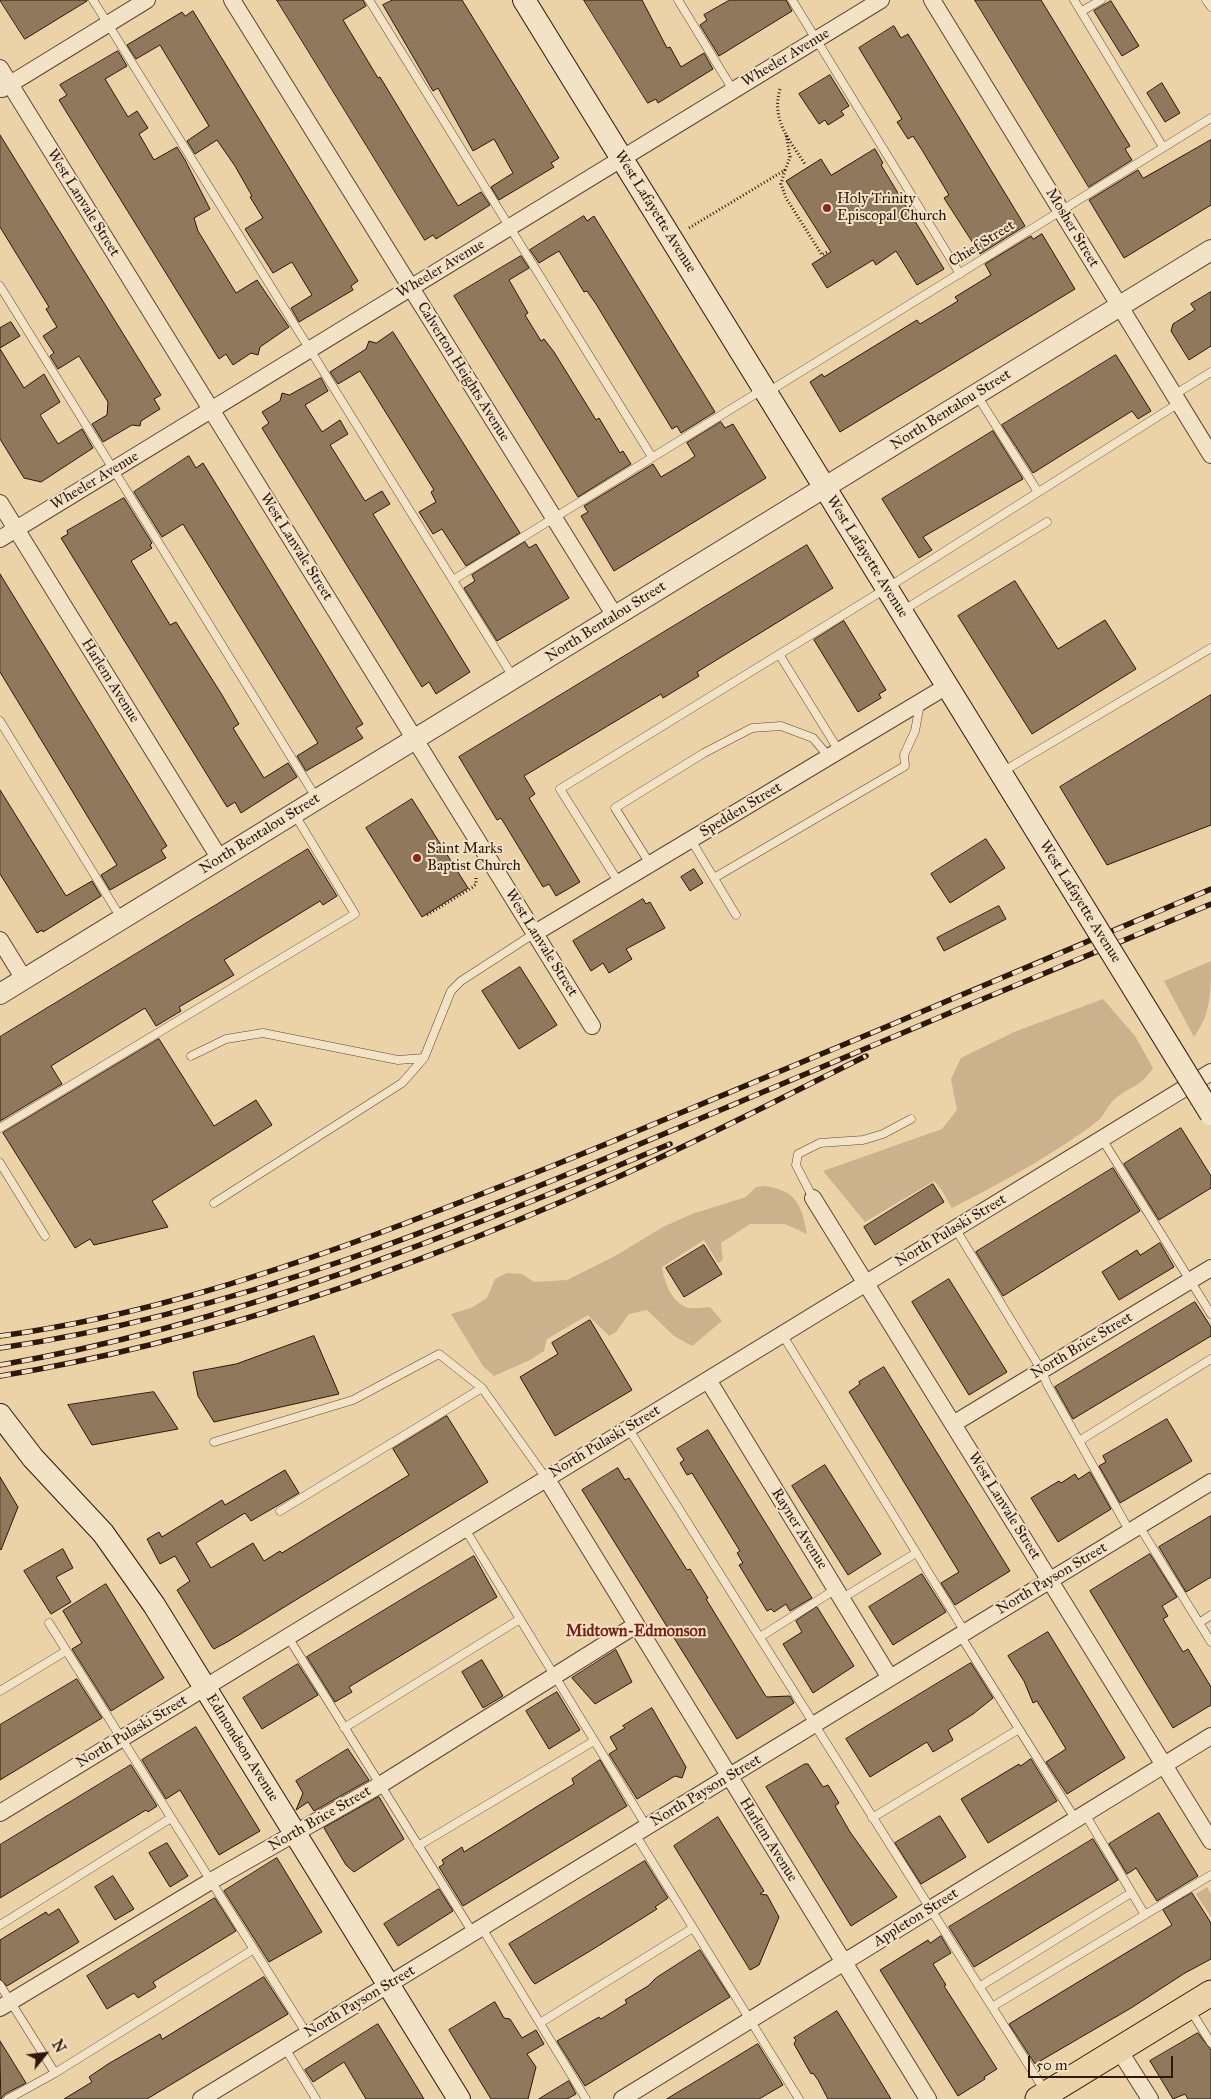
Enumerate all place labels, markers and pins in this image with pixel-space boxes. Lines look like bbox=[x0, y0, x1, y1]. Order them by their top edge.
place label: Holy Trinity Episcopal Church bbox=[837, 190, 947, 225]
marker: Holy Trinity Episcopal Church bbox=[821, 202, 833, 214]
place label: Saint Marks Baptist Church bbox=[427, 840, 521, 875]
marker: Saint Marks Baptist Church bbox=[411, 852, 423, 864]

